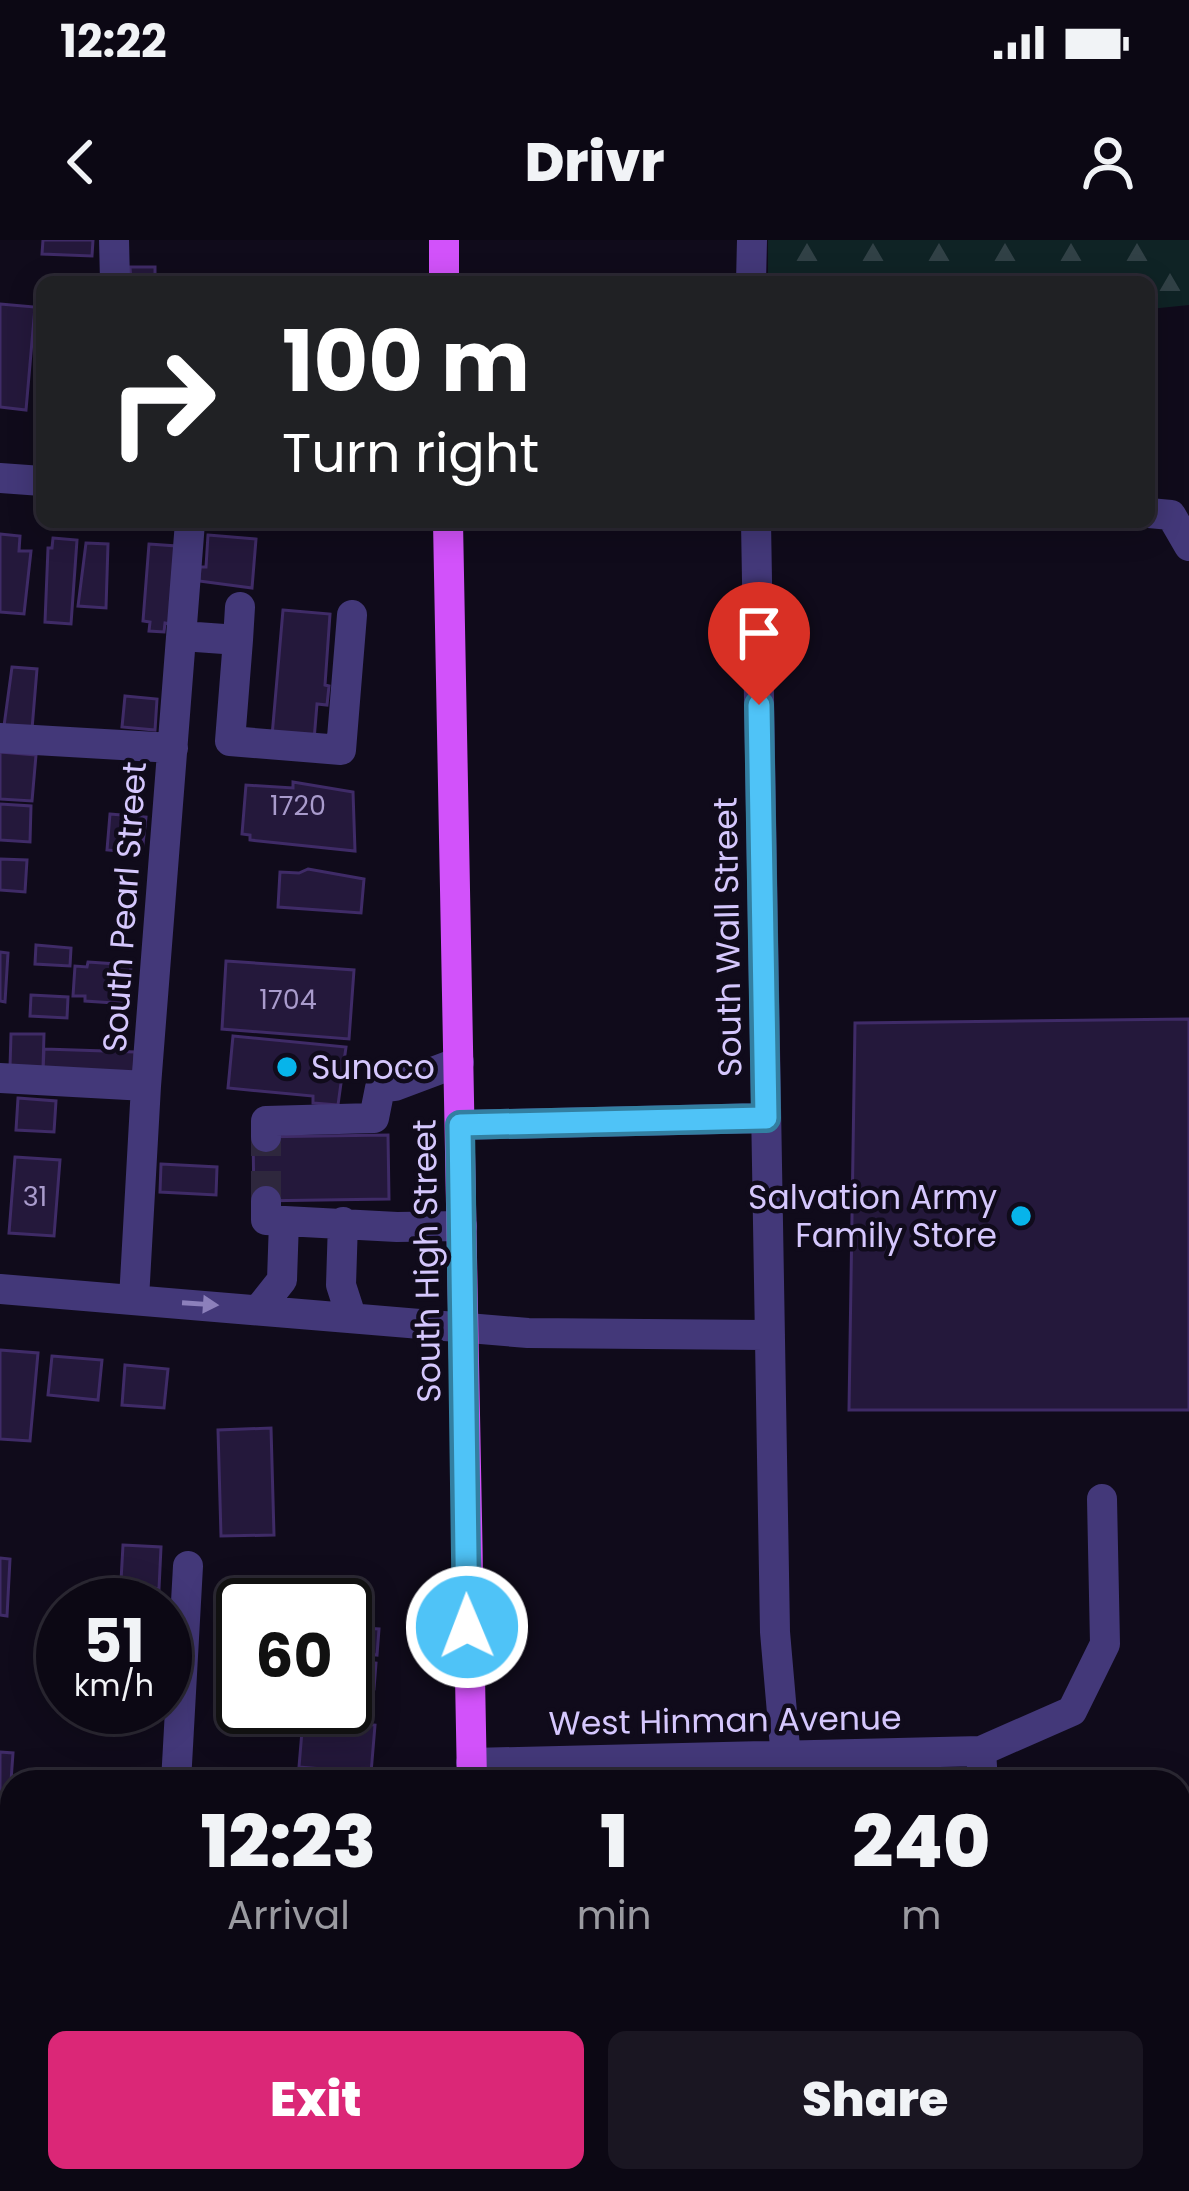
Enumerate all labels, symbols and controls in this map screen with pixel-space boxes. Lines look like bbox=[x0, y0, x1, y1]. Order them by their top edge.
text: 12:22 bbox=[60, 10, 167, 73]
text: Drivr bbox=[525, 124, 664, 200]
icon: back bbox=[48, 129, 114, 195]
icon: person bbox=[1075, 129, 1141, 195]
text: 100 m bbox=[282, 303, 530, 420]
icon: right bbox=[84, 324, 240, 480]
text: Turn right bbox=[282, 415, 539, 491]
pin bbox=[708, 582, 810, 705]
icon: arrive bbox=[726, 600, 792, 666]
street label: South Pearl Street bbox=[91, 760, 158, 1054]
house number: 1720 bbox=[270, 787, 326, 824]
street label: South Wall Street bbox=[702, 797, 753, 1077]
house number: 1704 bbox=[259, 981, 317, 1018]
place label: Sunoco bbox=[311, 1044, 435, 1091]
marker: Sunoco bbox=[274, 1054, 300, 1080]
street label: South High Street bbox=[401, 1119, 452, 1403]
place label: Salvation Army Family Store bbox=[748, 1174, 997, 1259]
house number: 31 bbox=[23, 1178, 47, 1215]
marker: Salvation Army Family Store bbox=[1008, 1203, 1034, 1229]
one-way arrow bbox=[182, 1295, 219, 1314]
position arrow bbox=[404, 1564, 530, 1690]
speed limit sign: 60 bbox=[216, 1578, 372, 1734]
text: 51 bbox=[83, 1599, 145, 1683]
text: km/h bbox=[74, 1664, 154, 1707]
street label: West Hinman Avenue bbox=[548, 1694, 902, 1747]
text: 12:23 bbox=[201, 1791, 376, 1892]
text: 1 bbox=[600, 1791, 628, 1892]
text: 240 bbox=[852, 1791, 990, 1892]
text: Arrival bbox=[227, 1888, 350, 1943]
text: min bbox=[577, 1888, 652, 1943]
text: m bbox=[901, 1888, 941, 1943]
button: Exit bbox=[48, 2031, 584, 2169]
button: Share bbox=[608, 2031, 1143, 2169]

